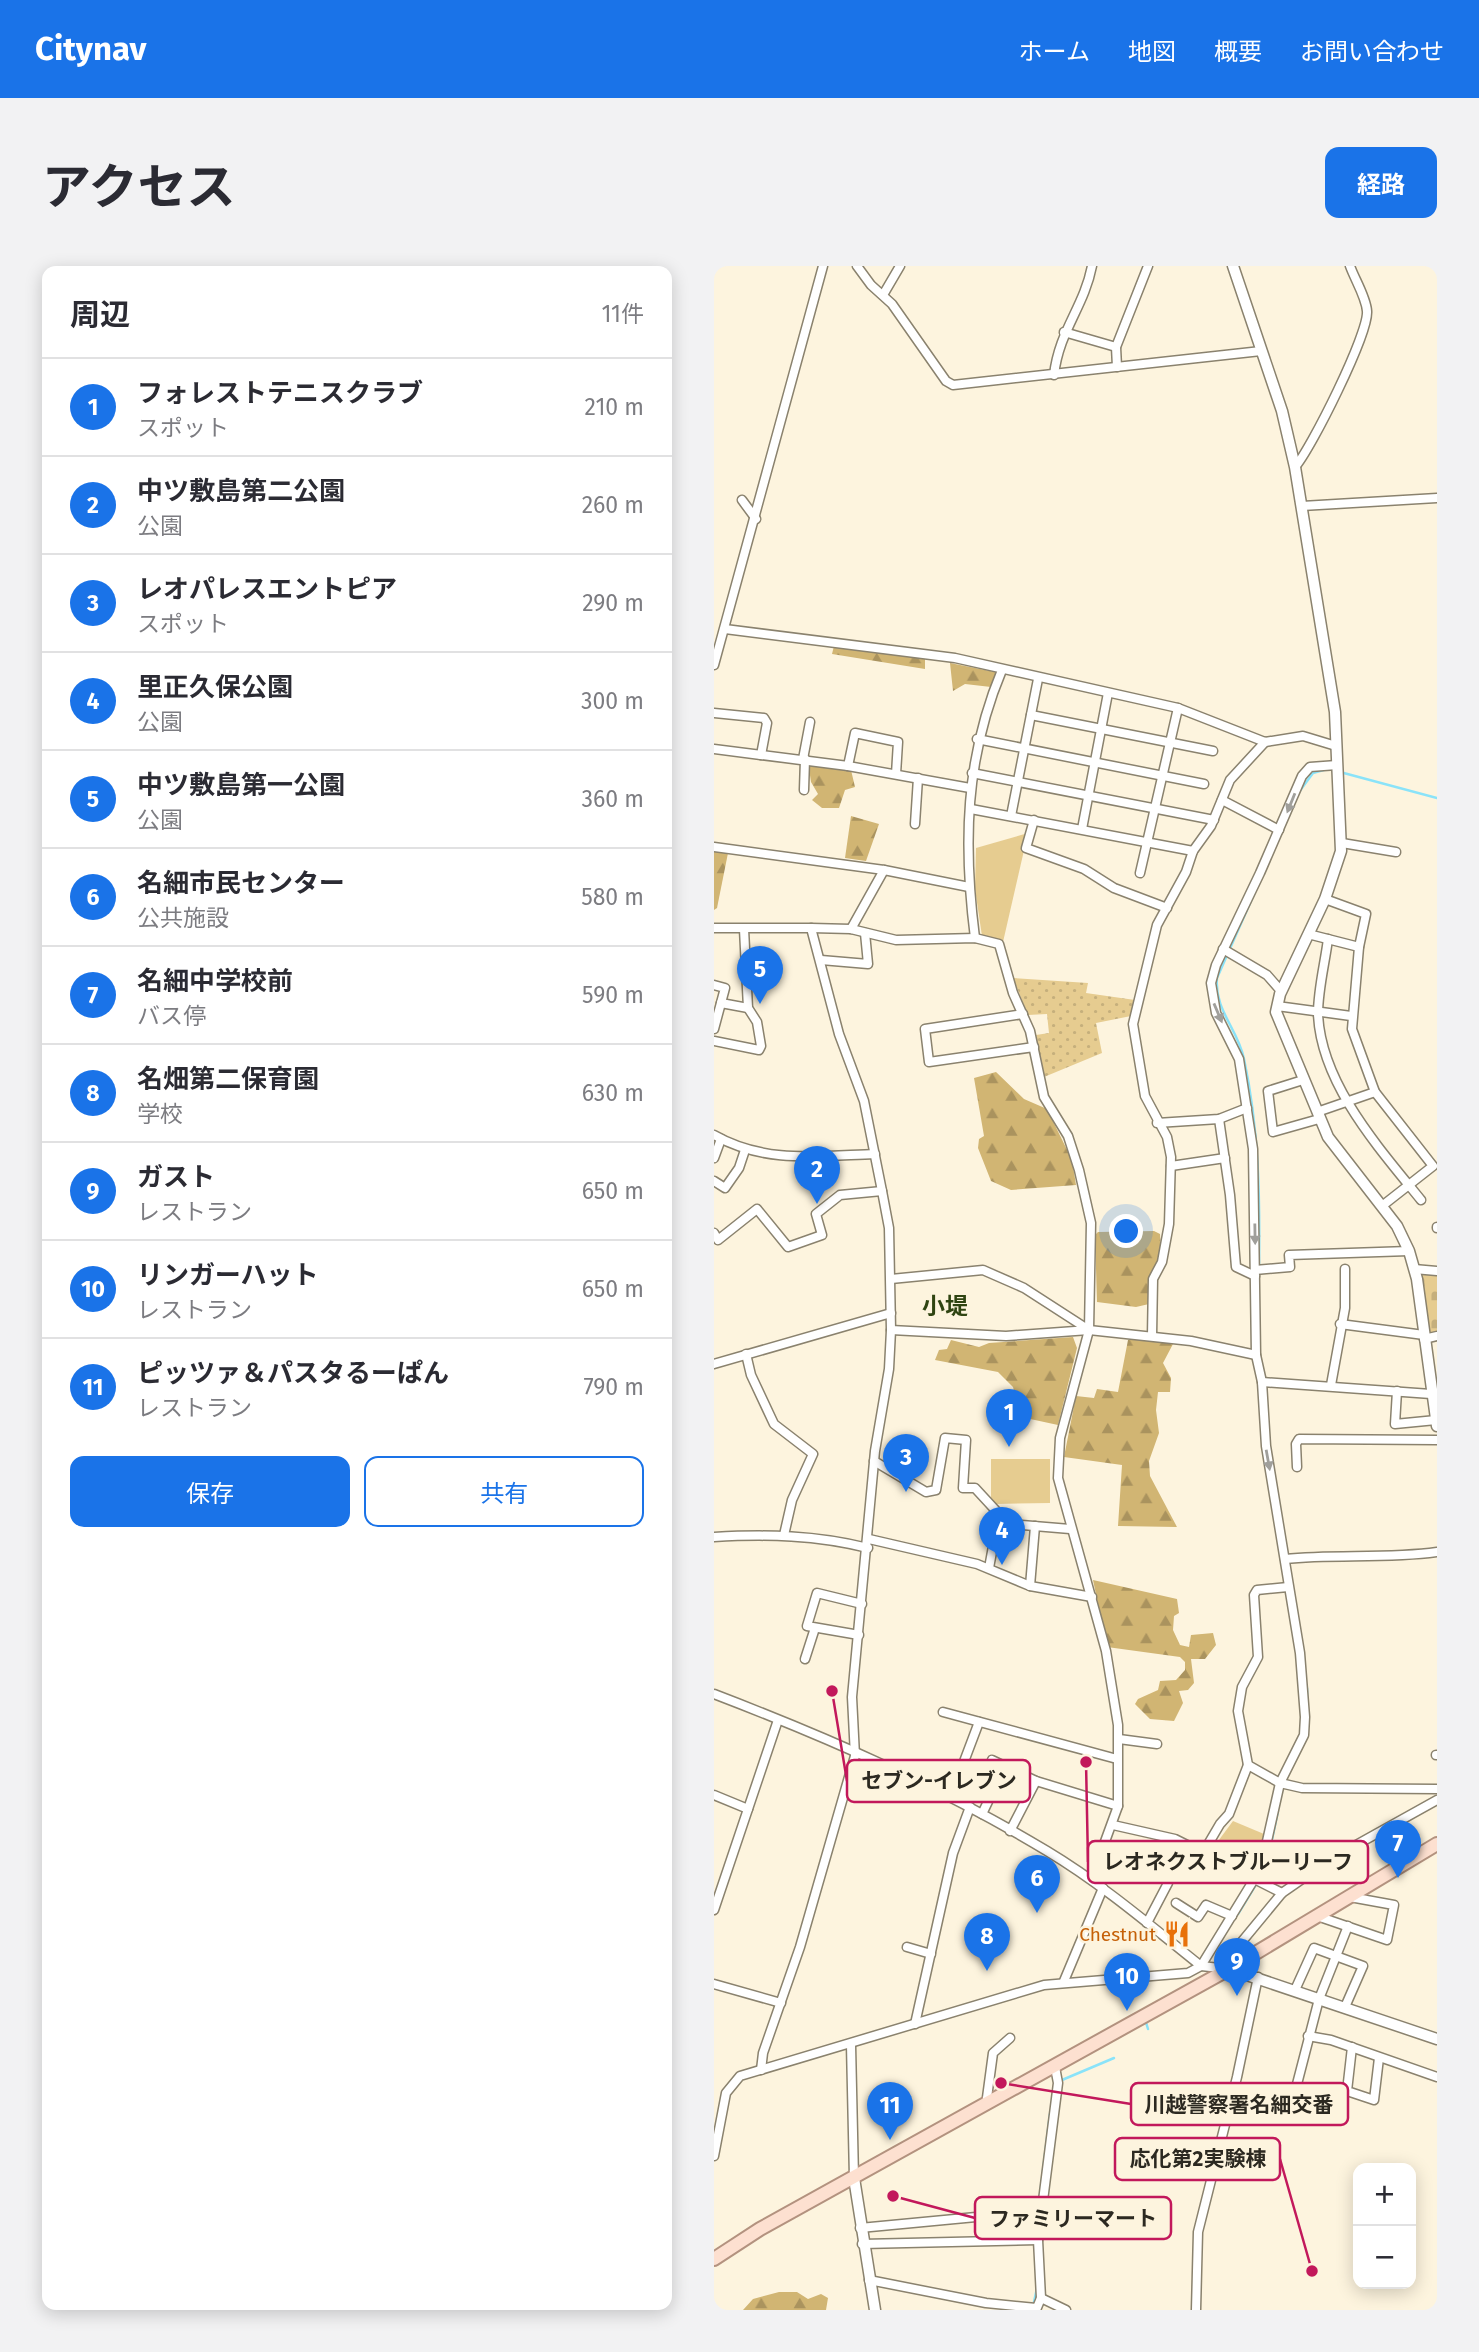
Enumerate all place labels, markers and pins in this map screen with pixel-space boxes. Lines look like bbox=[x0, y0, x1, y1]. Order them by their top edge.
pin: 5 bbox=[737, 946, 783, 1004]
pin: 2 bbox=[794, 1146, 840, 1204]
pin: 1 bbox=[986, 1389, 1032, 1447]
pin: 3 bbox=[883, 1434, 929, 1492]
pin: 4 bbox=[979, 1507, 1025, 1565]
callout: セブン-イレブン bbox=[847, 1760, 1030, 1802]
pin: 7 bbox=[1375, 1820, 1421, 1878]
callout: レオネクストブルーリーフ bbox=[1088, 1841, 1368, 1883]
pin: 6 bbox=[1014, 1855, 1060, 1913]
pin: 8 bbox=[964, 1913, 1010, 1971]
restaurant icon: Chestnut bbox=[1162, 1919, 1192, 1949]
place label: Chestnut bbox=[1079, 1923, 1156, 1946]
pin: 9 bbox=[1214, 1938, 1260, 1996]
pin: 10 bbox=[1104, 1953, 1150, 2011]
pin: 11 bbox=[867, 2082, 913, 2140]
callout: 川越警察署名細交番 bbox=[1131, 2083, 1348, 2125]
callout: 応化第2実験棟 bbox=[1115, 2138, 1280, 2180]
callout: ファミリーマート bbox=[975, 2197, 1171, 2239]

